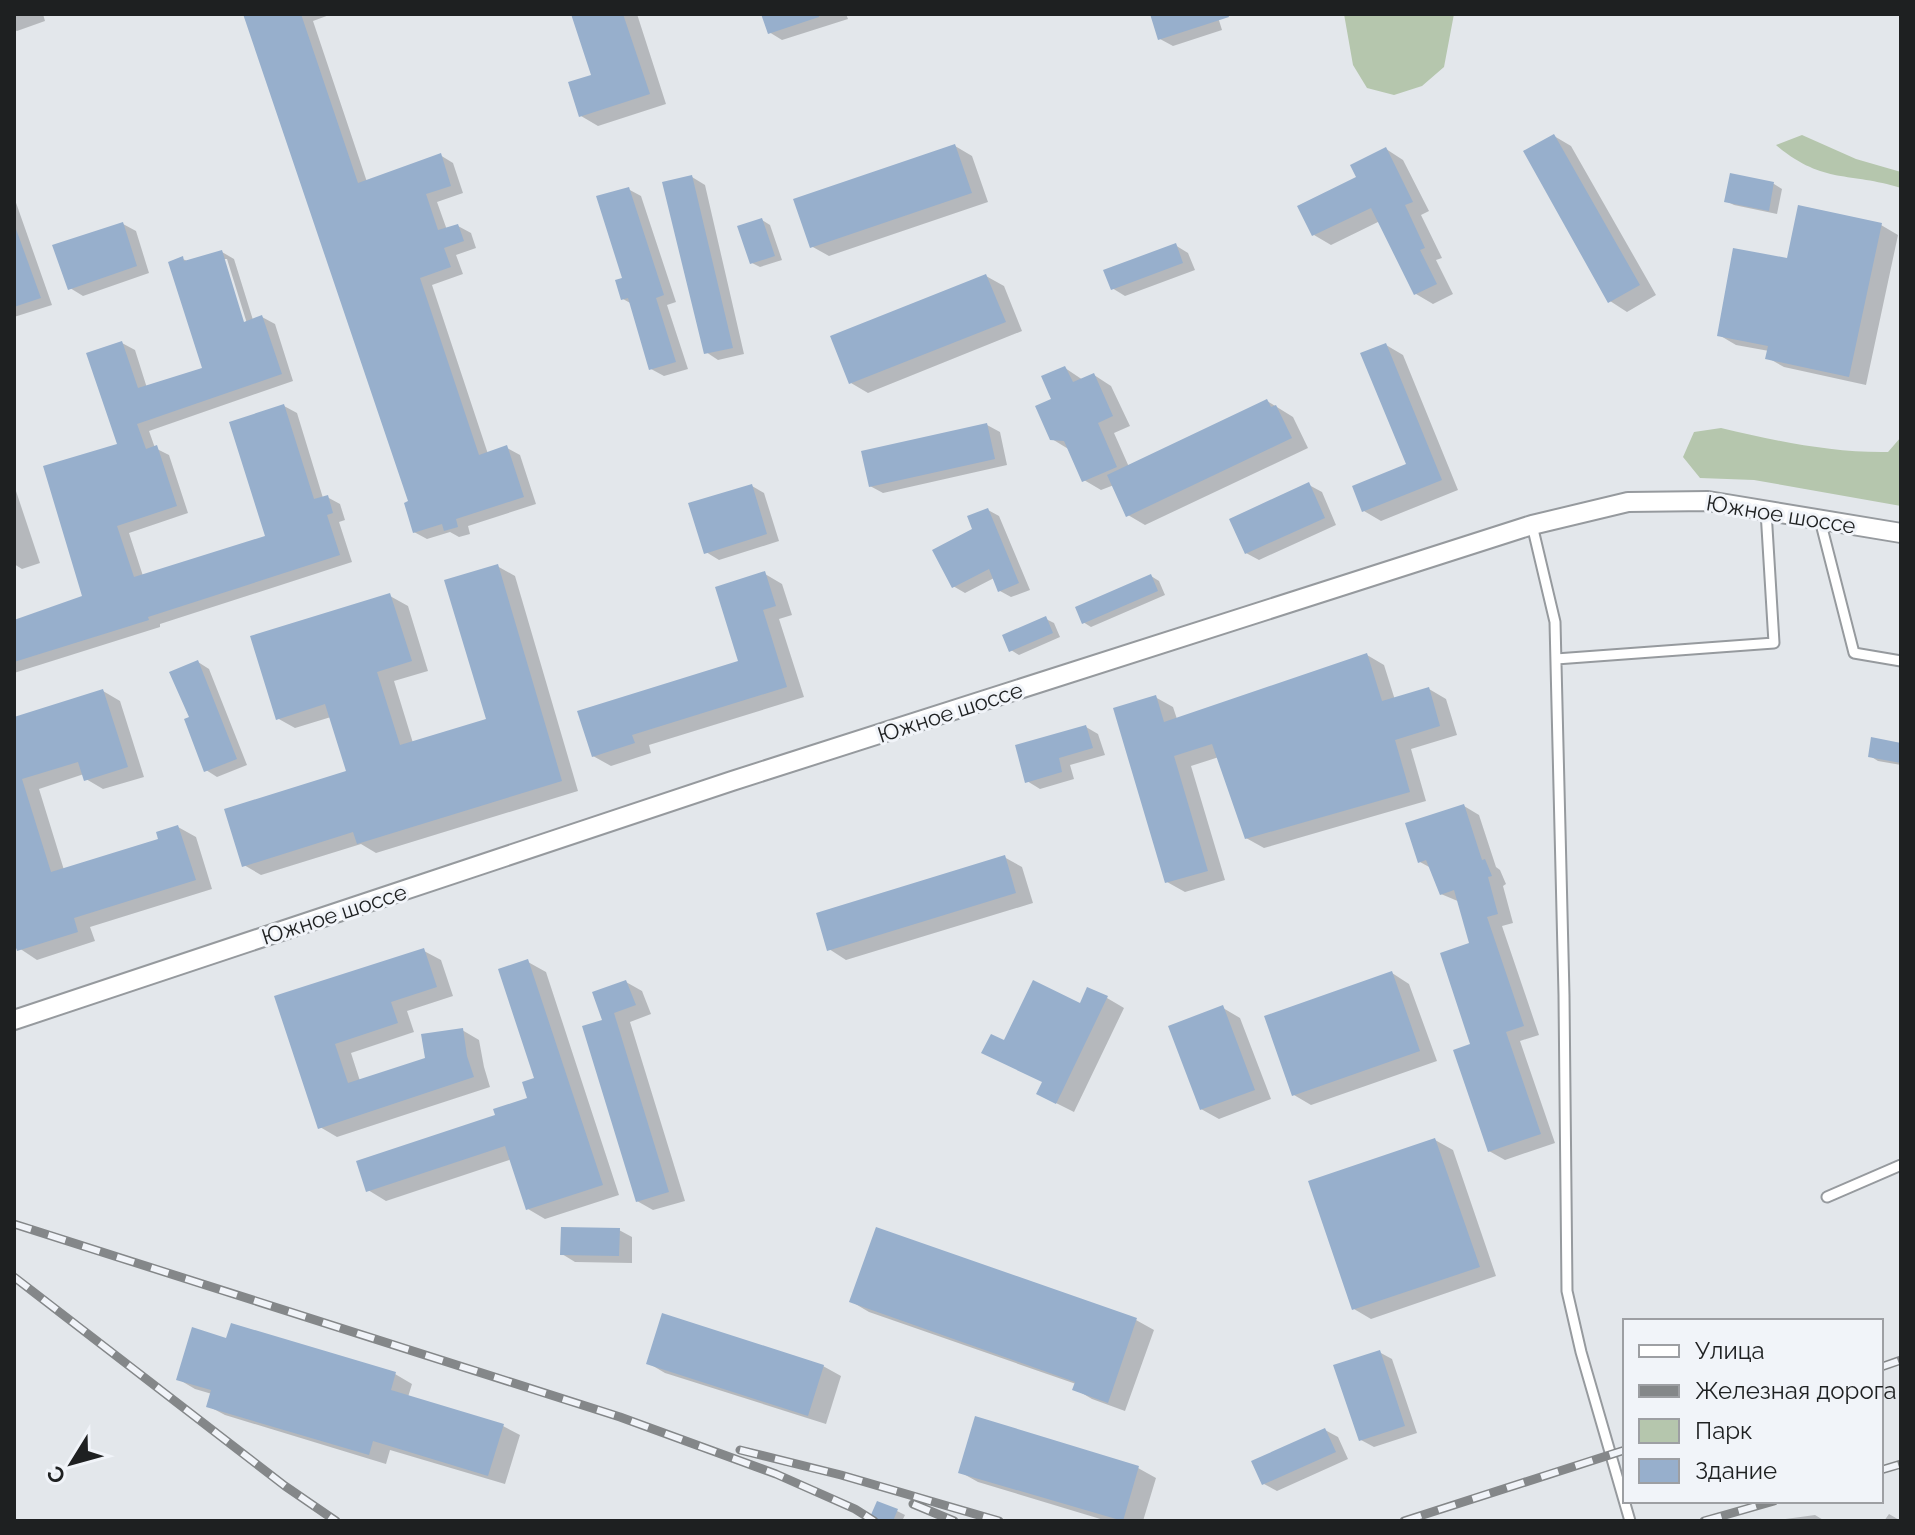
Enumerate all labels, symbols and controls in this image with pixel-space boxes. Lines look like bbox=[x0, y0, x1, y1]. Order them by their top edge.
street label: Южное шоссе bbox=[1704, 489, 1858, 539]
street label: Южное шоссе bbox=[874, 676, 1026, 748]
street label: Южное шоссе bbox=[258, 878, 410, 950]
legend bbox=[1623, 1319, 1883, 1503]
text: Улица bbox=[1695, 1336, 1765, 1365]
text: Железная дорога bbox=[1695, 1376, 1896, 1405]
text: Парк bbox=[1695, 1416, 1753, 1445]
north arrow bbox=[32, 1423, 112, 1503]
text: Здание bbox=[1695, 1456, 1777, 1485]
text: С bbox=[41, 1461, 71, 1489]

